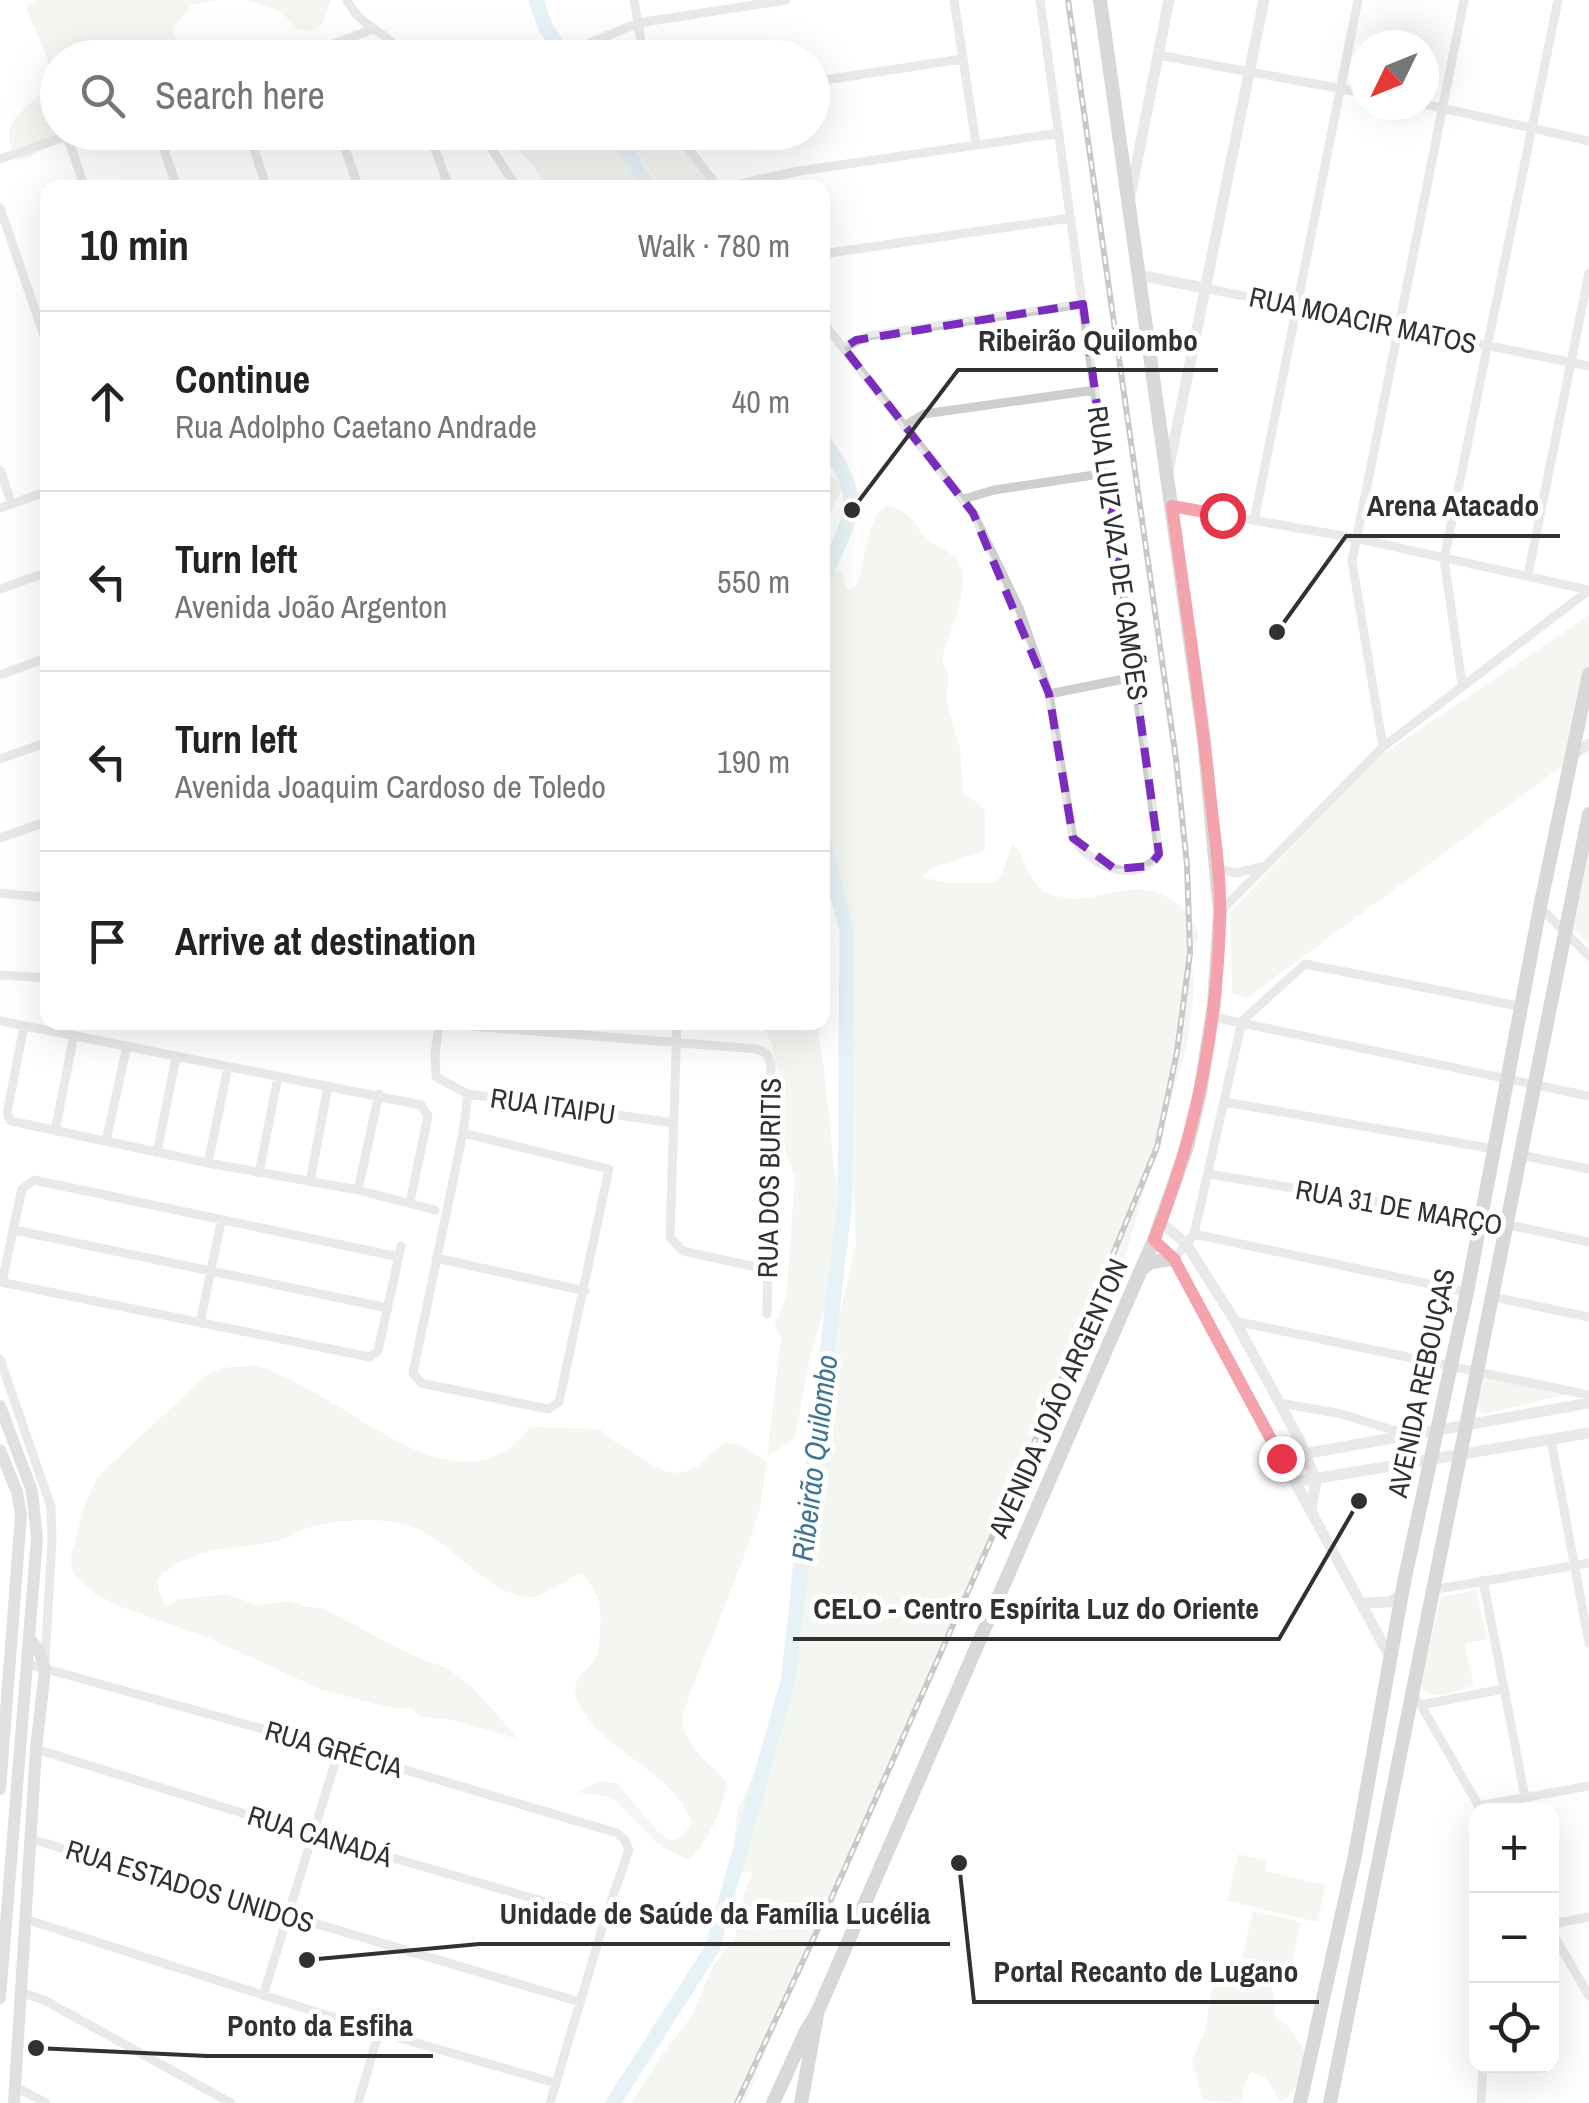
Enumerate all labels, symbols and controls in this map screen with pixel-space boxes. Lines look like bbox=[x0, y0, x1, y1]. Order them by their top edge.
north arrow bbox=[1349, 30, 1439, 120]
search box bbox=[40, 40, 830, 150]
icon: search bbox=[75, 68, 130, 123]
text: Search here bbox=[155, 70, 325, 121]
text: 10 min bbox=[80, 217, 189, 273]
text: Walk · 780 m bbox=[638, 224, 790, 267]
street label: RUA MOACIR MATOS bbox=[1246, 277, 1480, 363]
callout: Ribeirão Quilombo bbox=[958, 310, 1218, 370]
text: Ribeirão Quilombo bbox=[978, 320, 1198, 360]
text: Continue bbox=[175, 354, 310, 405]
icon: ahead bbox=[80, 374, 135, 429]
text: 40 m bbox=[732, 380, 790, 423]
street label: RUA LUIZ VAZ DE CAMÕES bbox=[1079, 403, 1157, 703]
text: Rua Adolpho Caetano Andrade bbox=[175, 405, 537, 448]
callout: Arena Atacado bbox=[1346, 476, 1560, 536]
text: Arena Atacado bbox=[1367, 485, 1539, 525]
route start bbox=[1200, 493, 1246, 539]
text: Turn left bbox=[175, 534, 297, 585]
icon: left bbox=[80, 554, 135, 609]
text: 550 m bbox=[717, 560, 790, 603]
text: Avenida João Argenton bbox=[175, 585, 447, 628]
text: Turn left bbox=[175, 714, 297, 765]
icon: left bbox=[80, 734, 135, 789]
text: 190 m bbox=[717, 740, 790, 783]
text: Avenida Joaquim Cardoso de Toledo bbox=[175, 765, 606, 808]
icon: arrive bbox=[80, 914, 135, 969]
text: Arrive at destination bbox=[175, 916, 476, 967]
street label: RUA ITAIPU bbox=[488, 1078, 618, 1134]
street label: RUA DOS BURITIS bbox=[748, 1078, 790, 1278]
street label: RUA 31 DE MARÇO bbox=[1293, 1170, 1505, 1244]
street label: AVENIDA JOÃO ARGENTON bbox=[979, 1252, 1137, 1544]
street label: AVENIDA REBOUÇAS bbox=[1378, 1265, 1464, 1502]
water label: Ribeirão Quilombo bbox=[781, 1352, 847, 1563]
route end bbox=[1259, 1436, 1305, 1482]
callout: CELO - Centro Espírita Luz do Oriente bbox=[793, 1579, 1279, 1639]
text: CELO - Centro Espírita Luz do Oriente bbox=[813, 1588, 1259, 1628]
street label: RUA GRÉCIA bbox=[261, 1711, 408, 1787]
street label: RUA CANADÁ bbox=[243, 1796, 398, 1876]
map controls bbox=[1469, 1803, 1559, 2073]
button: + bbox=[1469, 1803, 1559, 1893]
street label: RUA ESTADOS UNIDOS bbox=[61, 1830, 319, 1942]
callout: Unidade de Saúde da Família Lucélia bbox=[479, 1884, 950, 1944]
text: Unidade de Saúde da Família Lucélia bbox=[500, 1893, 931, 1933]
button: − bbox=[1469, 1893, 1559, 1983]
callout: Portal Recanto de Lugano bbox=[974, 1942, 1319, 2002]
text: Portal Recanto de Lugano bbox=[994, 1951, 1298, 1991]
button: locate bbox=[1469, 1983, 1559, 2073]
callout: Ponto da Esfiha bbox=[207, 1996, 433, 2056]
text: Ponto da Esfiha bbox=[227, 2005, 413, 2045]

